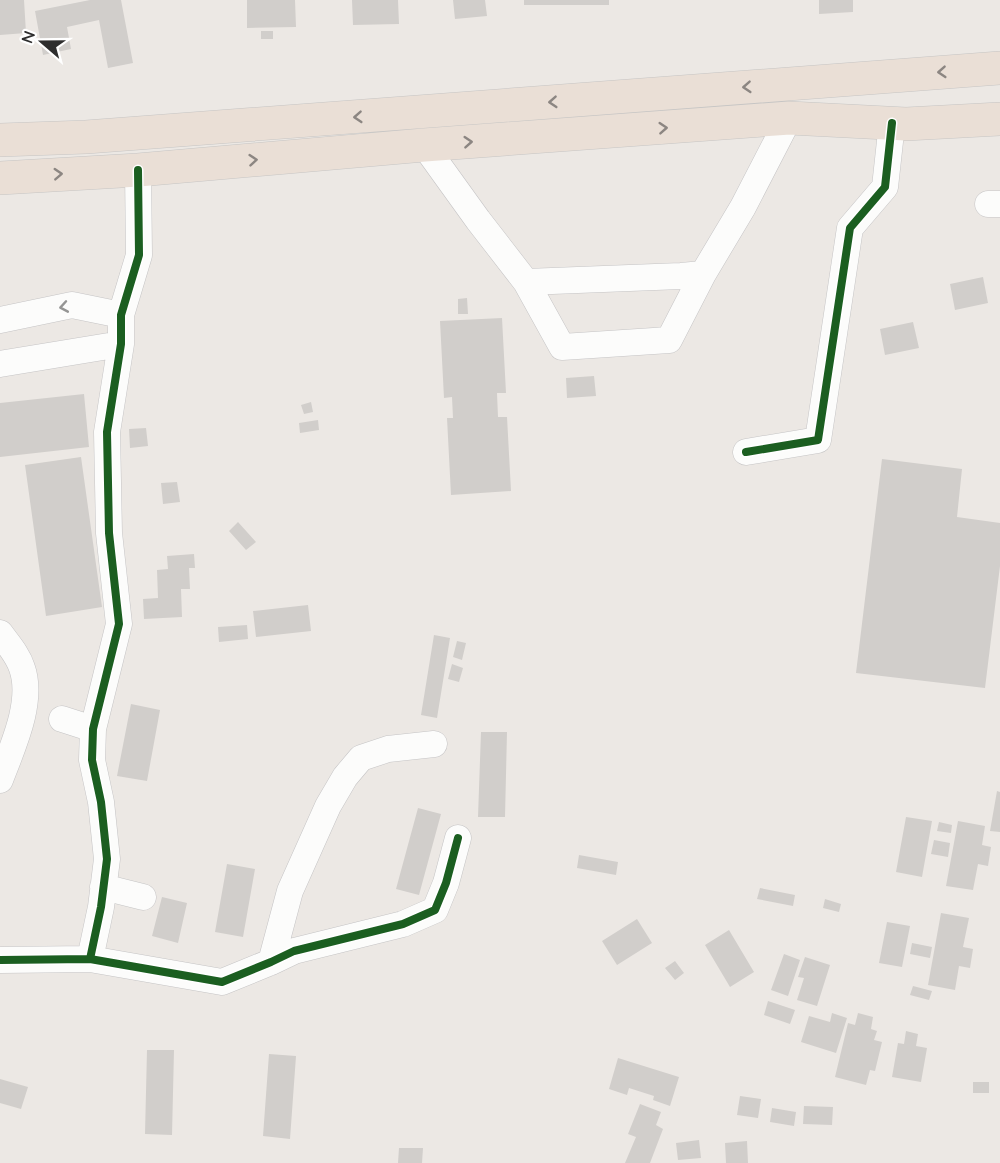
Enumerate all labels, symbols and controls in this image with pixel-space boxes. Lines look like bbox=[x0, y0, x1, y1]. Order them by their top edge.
north arrow bbox=[12, 12, 72, 72]
text: N bbox=[16, 28, 39, 46]
one-way arrow bbox=[937, 65, 946, 78]
one-way arrow bbox=[743, 80, 752, 93]
one-way arrow bbox=[548, 95, 557, 108]
one-way arrow bbox=[354, 110, 363, 123]
one-way arrow bbox=[658, 121, 667, 134]
one-way arrow bbox=[464, 135, 473, 148]
one-way arrow bbox=[248, 154, 257, 167]
one-way arrow bbox=[54, 168, 63, 181]
one-way arrow bbox=[59, 300, 69, 313]

